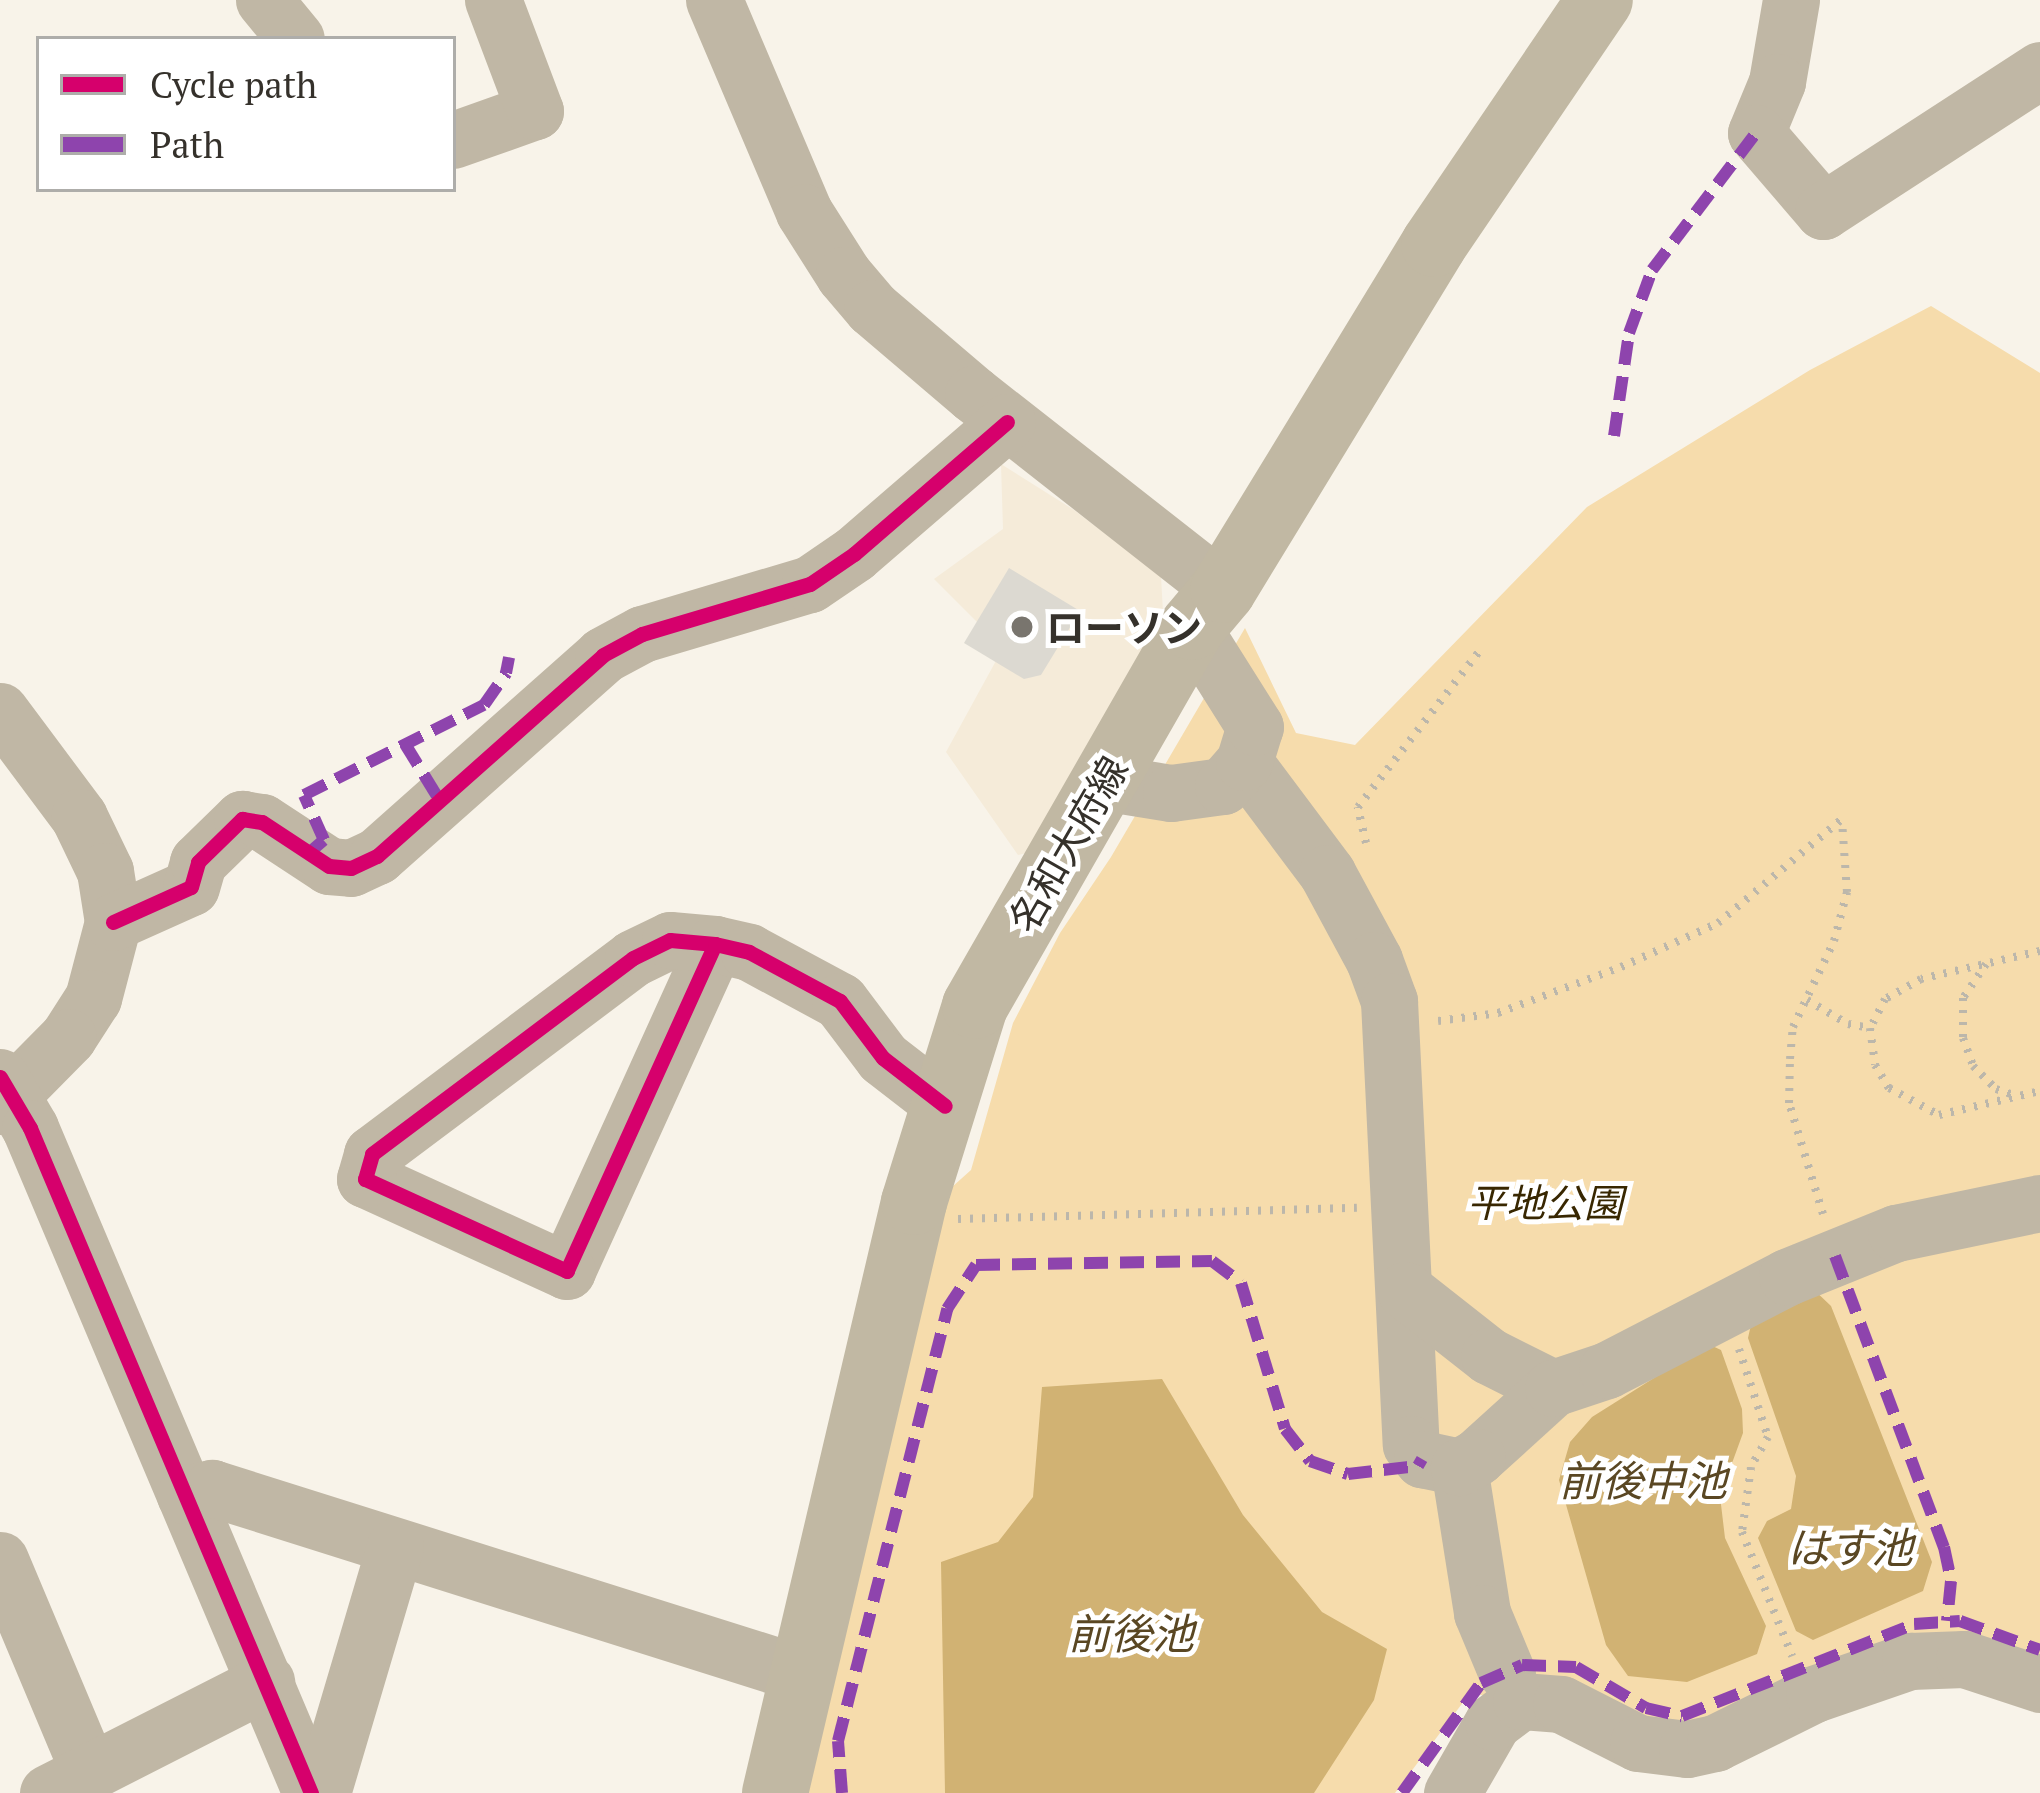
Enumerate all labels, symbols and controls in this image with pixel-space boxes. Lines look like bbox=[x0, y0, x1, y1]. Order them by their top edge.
legend bbox=[36, 36, 456, 192]
text: Cycle path bbox=[150, 61, 317, 108]
text: Path bbox=[150, 121, 224, 168]
place label: ローソン bbox=[1046, 604, 1202, 650]
marker: ローソン bbox=[1009, 614, 1035, 640]
street label: 名和大府線 bbox=[999, 748, 1137, 940]
park label: 平地公園 bbox=[1467, 1179, 1623, 1225]
water label: 前後中池 bbox=[1559, 1455, 1727, 1505]
water label: はす池 bbox=[1787, 1522, 1913, 1572]
water label: 前後池 bbox=[1068, 1608, 1194, 1658]

